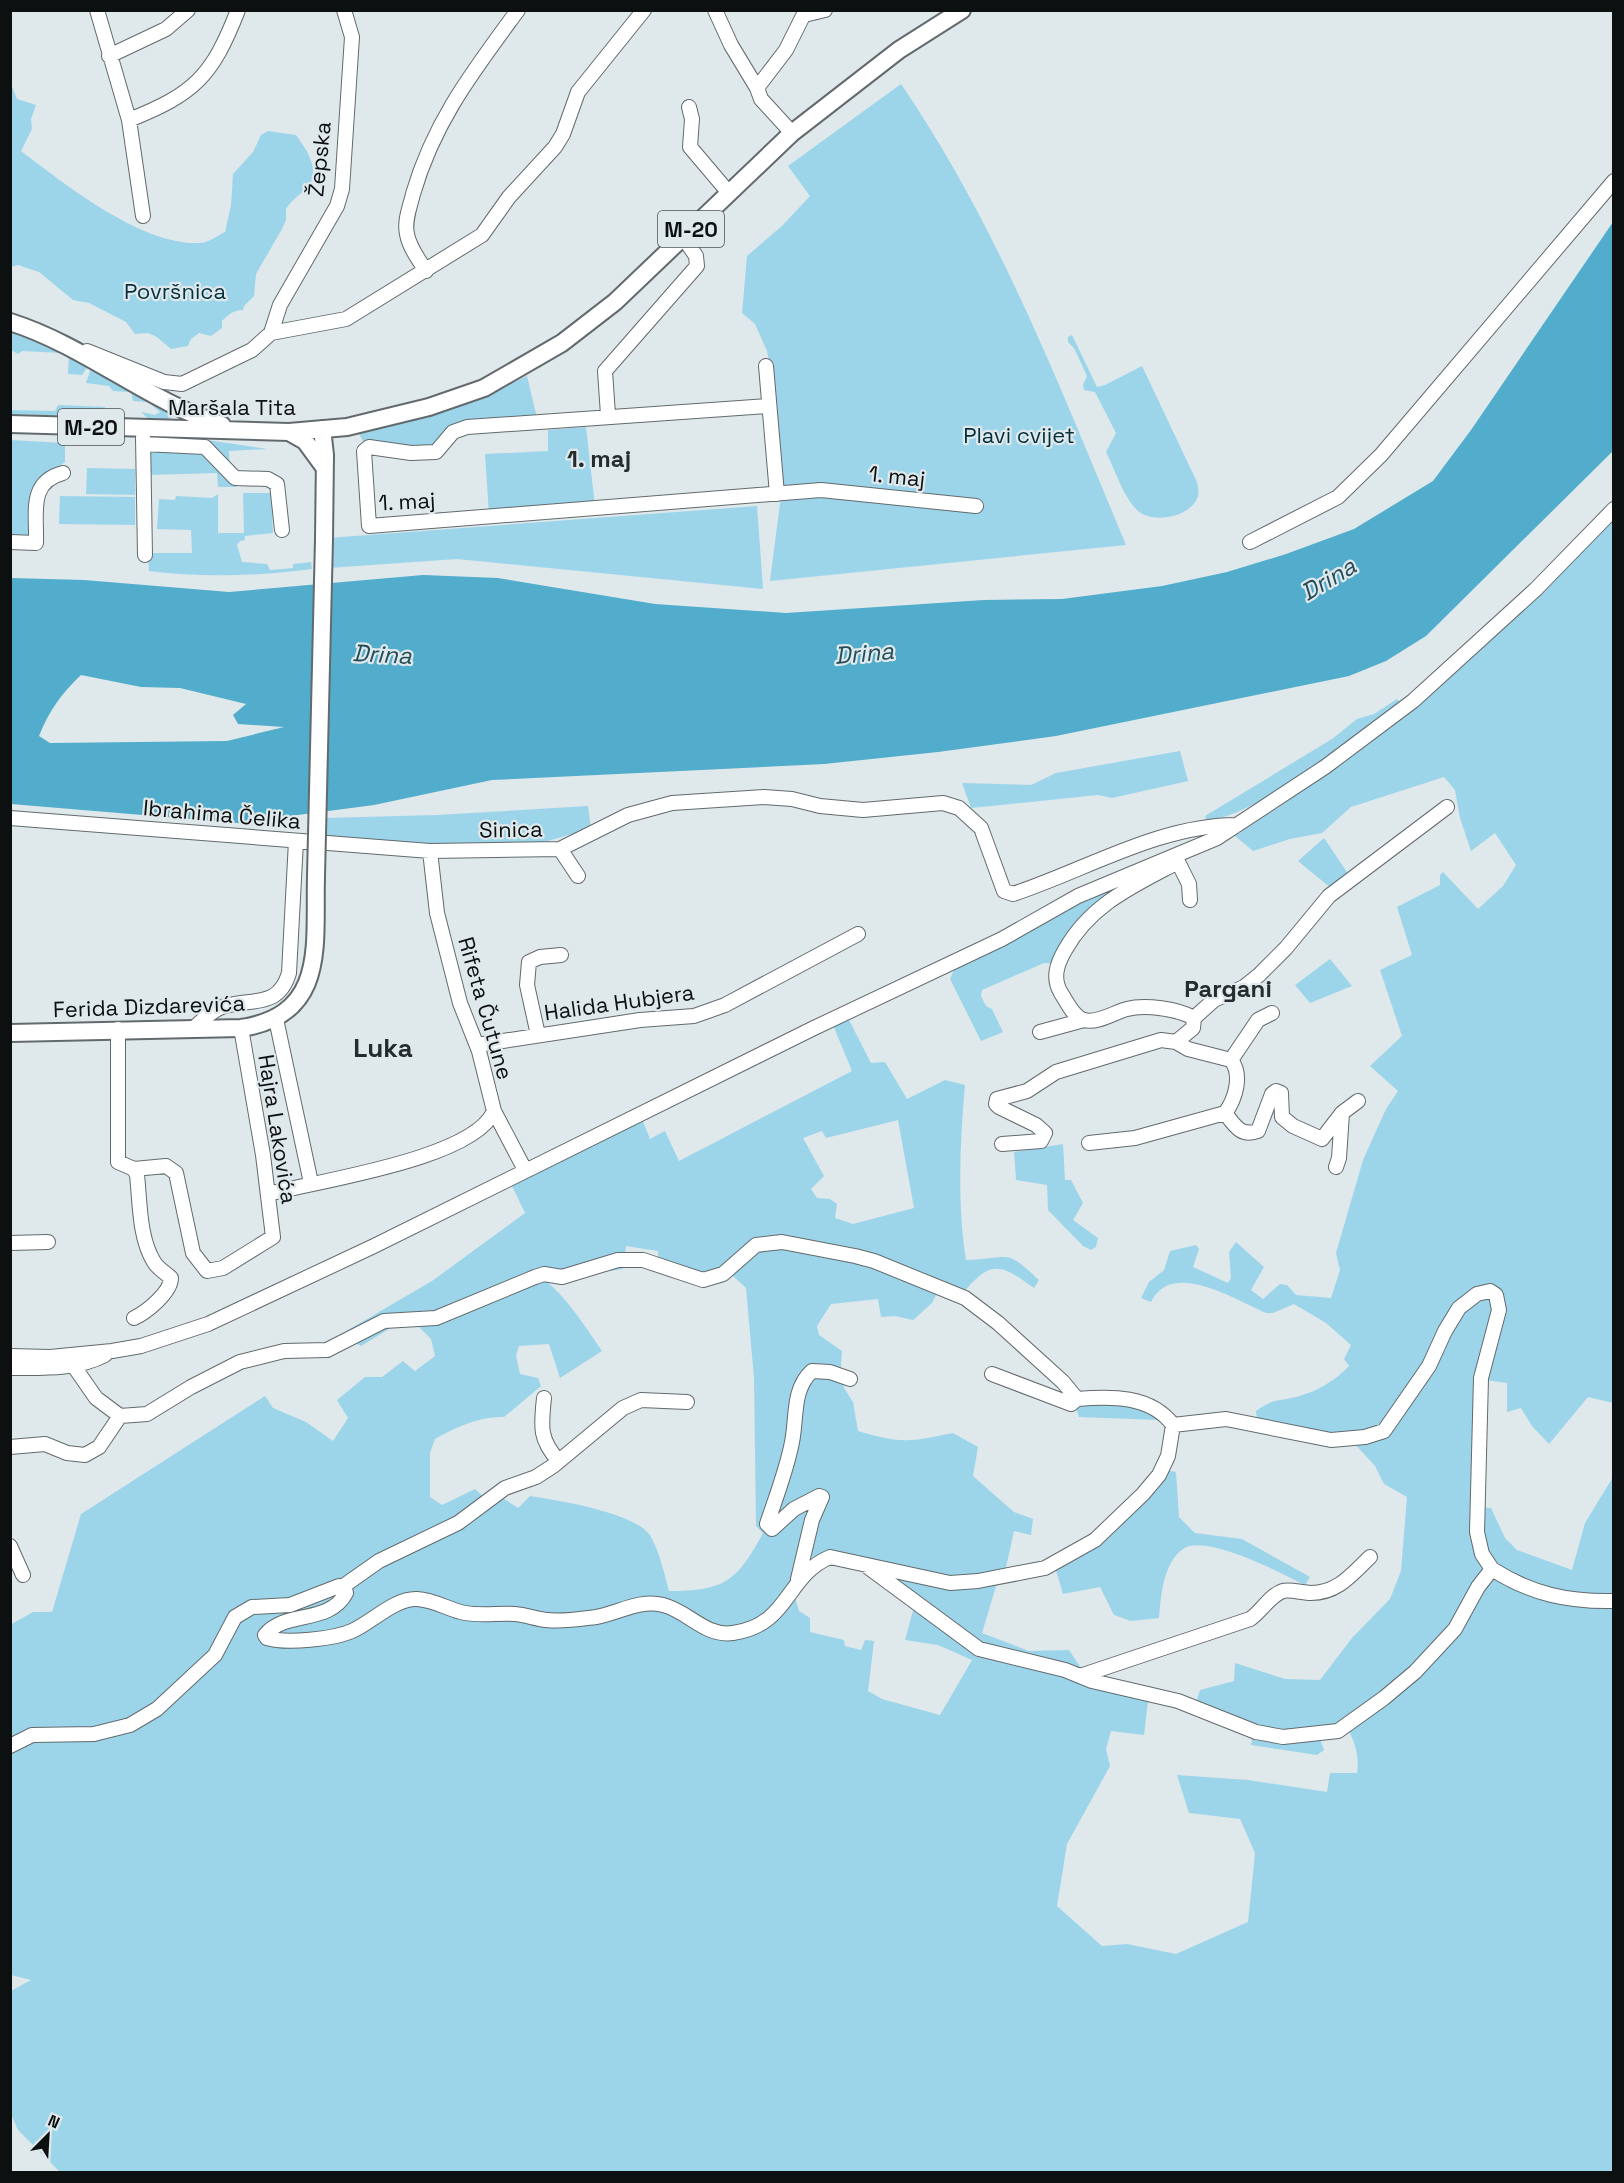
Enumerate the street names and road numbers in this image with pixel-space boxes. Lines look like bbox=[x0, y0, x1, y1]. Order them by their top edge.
street label: Žepska bbox=[301, 120, 337, 198]
road number: M-20 bbox=[658, 211, 724, 247]
street label: Maršala Tita bbox=[168, 393, 296, 421]
road number: M-20 bbox=[58, 409, 124, 445]
street label: 1. maj bbox=[867, 459, 927, 493]
street label: 1. maj bbox=[378, 486, 436, 516]
street label: Ibrahima Čelika bbox=[142, 793, 302, 835]
street label: Sinica bbox=[479, 814, 543, 844]
street label: Rifeta Čutune bbox=[452, 933, 520, 1083]
street label: Halida Hubjera bbox=[542, 978, 696, 1026]
street label: Ferida Dizdarevića bbox=[52, 989, 246, 1023]
street label: Hajra Lakovića bbox=[252, 1052, 304, 1206]

